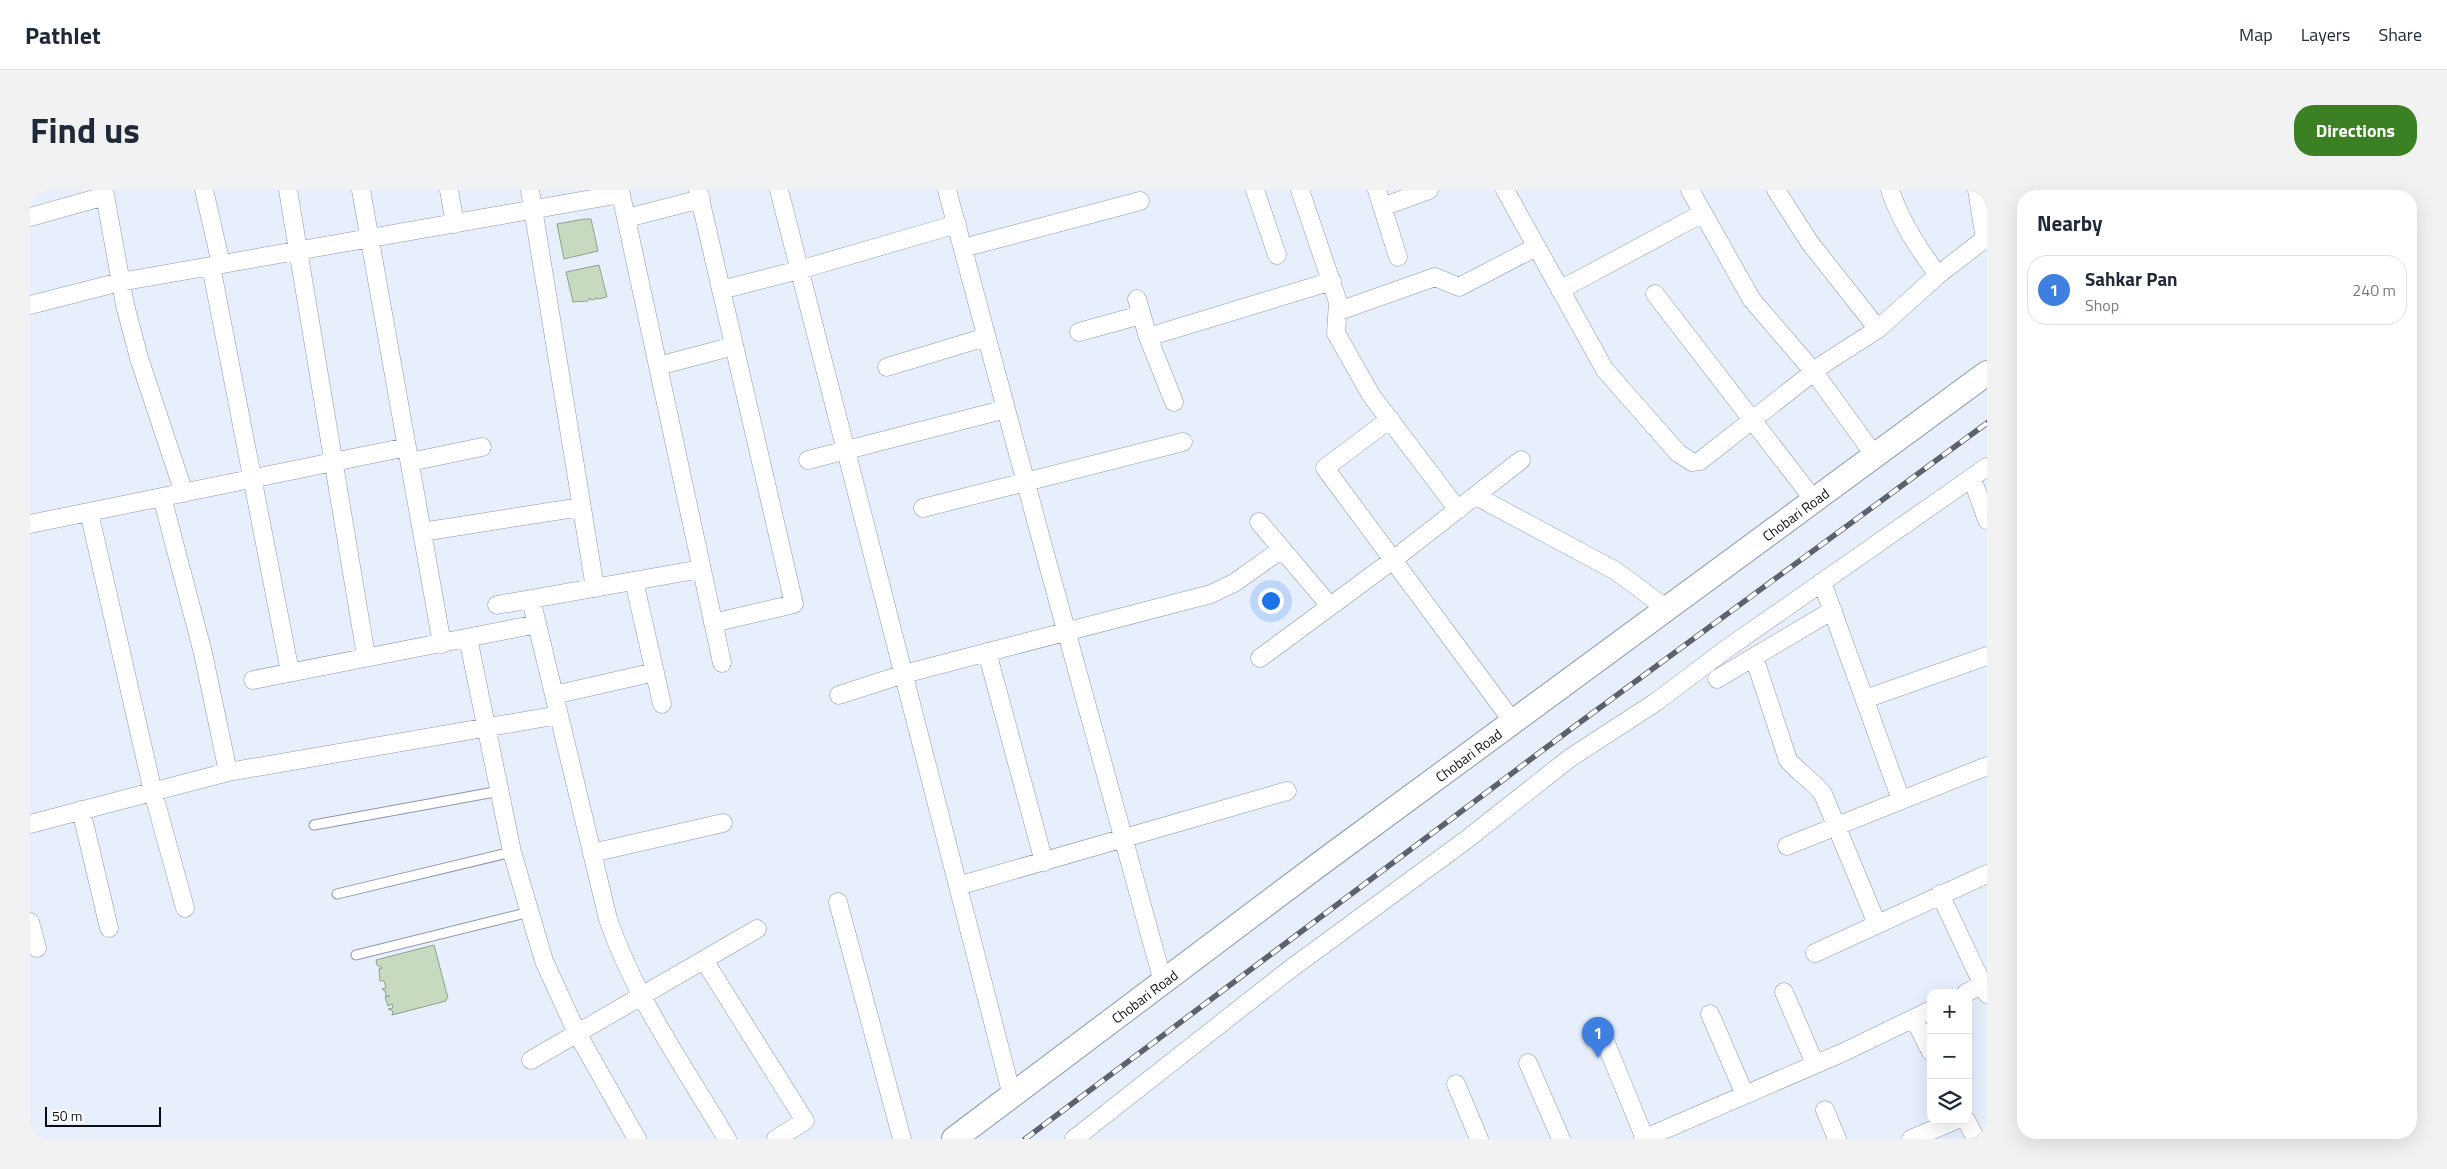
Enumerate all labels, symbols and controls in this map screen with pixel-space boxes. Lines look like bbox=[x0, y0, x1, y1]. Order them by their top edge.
text: Pathlet bbox=[25, 17, 101, 53]
text: Map bbox=[2239, 21, 2273, 48]
text: Layers bbox=[2301, 21, 2350, 48]
text: Share bbox=[2378, 21, 2422, 48]
text: Find us bbox=[30, 103, 140, 157]
button: Directions bbox=[2294, 105, 2417, 156]
text: Nearby bbox=[2037, 207, 2102, 239]
text: Sahkar Pan bbox=[2085, 264, 2178, 293]
text: 1 bbox=[2050, 278, 2058, 302]
text: 240 m bbox=[2352, 278, 2396, 302]
text: Shop bbox=[2085, 293, 2119, 317]
street label: Chobari Road bbox=[1758, 482, 1833, 546]
your location bbox=[1258, 588, 1284, 614]
street label: Chobari Road bbox=[1430, 723, 1506, 786]
street label: Chobari Road bbox=[1107, 964, 1182, 1028]
map controls bbox=[1927, 989, 1972, 1124]
button: + bbox=[1927, 989, 1972, 1034]
pin: 1 bbox=[1582, 1017, 1614, 1058]
button: − bbox=[1927, 1034, 1972, 1079]
button: layers bbox=[1927, 1079, 1972, 1124]
scale bar bbox=[45, 1104, 161, 1127]
text: 50 m bbox=[52, 1105, 82, 1126]

